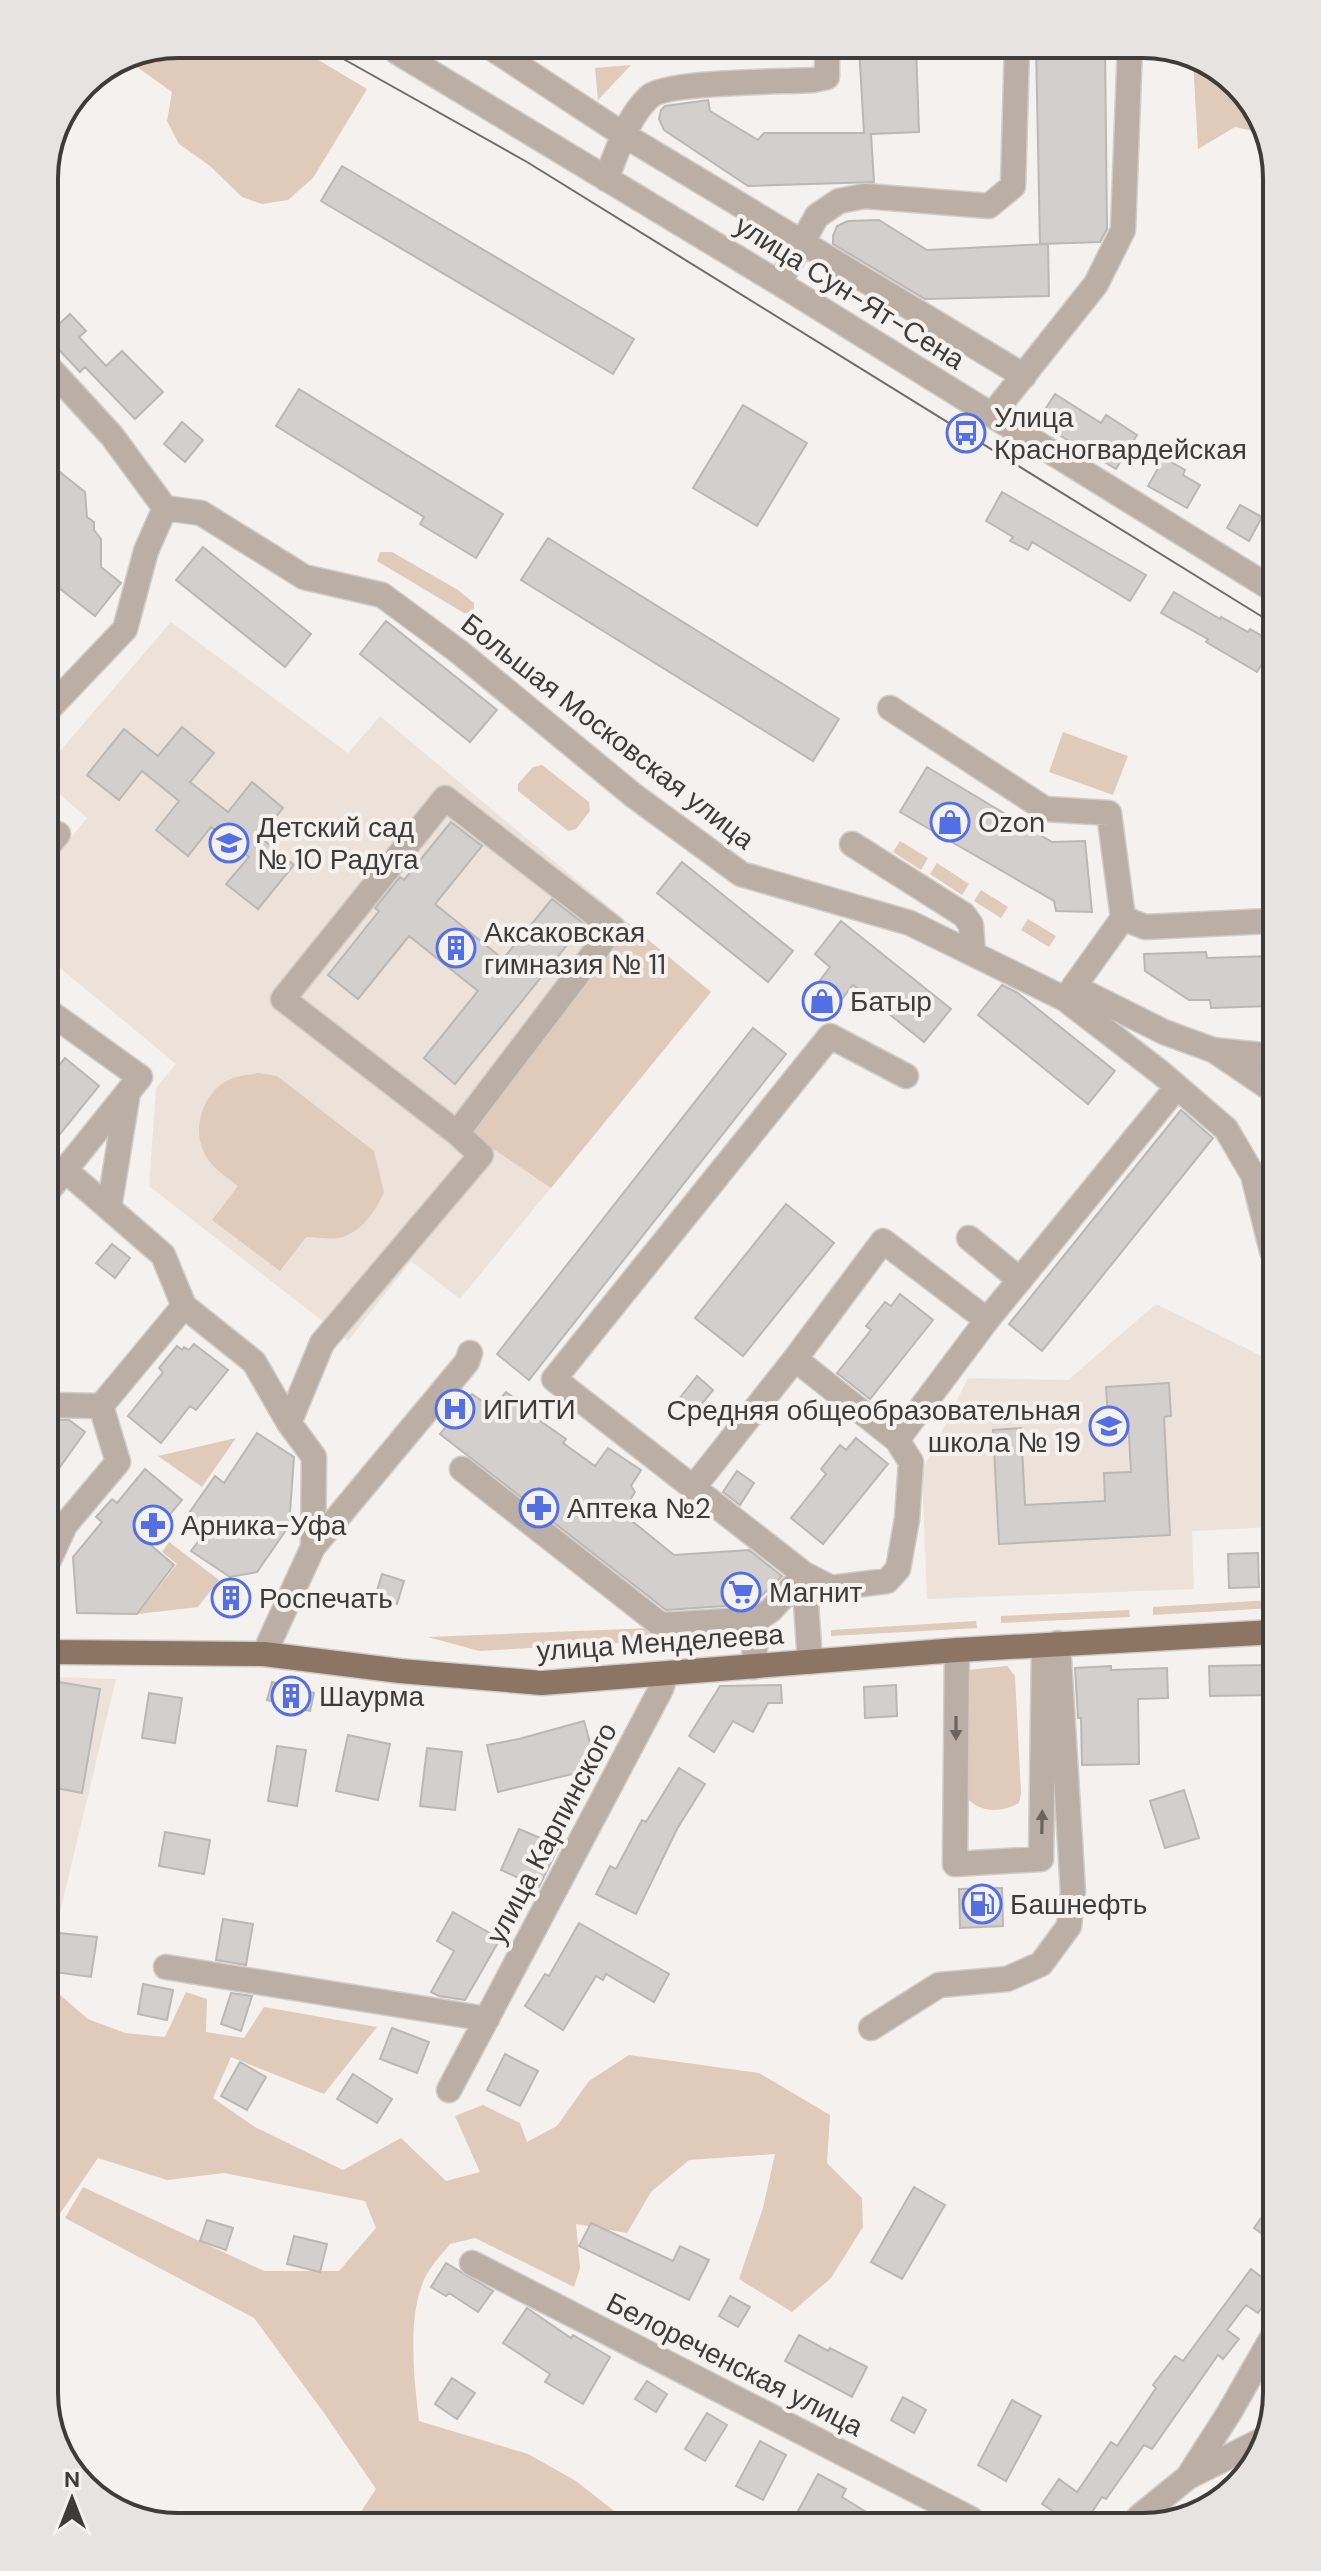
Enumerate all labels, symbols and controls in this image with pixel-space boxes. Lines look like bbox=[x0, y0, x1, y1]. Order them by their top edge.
street label: улица Сун-Ят-Сена bbox=[728, 207, 972, 378]
place label: Улица Красногвардейская bbox=[994, 399, 1247, 468]
bus stop icon: Улица Красногвардейская bbox=[945, 412, 987, 454]
street label: Большая Московская улица bbox=[453, 605, 762, 858]
shop icon: Ozon bbox=[929, 801, 971, 843]
place label: Ozon bbox=[978, 804, 1045, 841]
place label: Детский сад № 10 Радуга bbox=[257, 809, 419, 878]
school or university icon: Детский сад № 10 Радуга bbox=[208, 822, 250, 864]
place label: Аксаковская гимназия № 11 bbox=[484, 914, 666, 983]
building icon: Аксаковская гимназия № 11 bbox=[435, 927, 477, 969]
shop icon: Батыр bbox=[801, 980, 843, 1022]
place label: Батыр bbox=[850, 983, 932, 1020]
hospital icon: ИГИТИ bbox=[434, 1388, 476, 1430]
place label: ИГИТИ bbox=[483, 1391, 576, 1428]
place label: Средняя общеобразовательная школа № 19 bbox=[666, 1392, 1081, 1461]
school or university icon: Средняя общеобразовательная школа № 19 bbox=[1088, 1405, 1130, 1447]
pharmacy icon: Аптека №2 bbox=[518, 1487, 560, 1529]
place label: Аптека №2 bbox=[567, 1490, 711, 1527]
pharmacy icon: Арника-Уфа bbox=[132, 1504, 174, 1546]
place label: Арника-Уфа bbox=[181, 1507, 347, 1544]
supermarket icon: Магнит bbox=[720, 1571, 762, 1613]
place label: Магнит bbox=[769, 1574, 863, 1611]
building icon: Роспечать bbox=[210, 1577, 252, 1619]
place label: Роспечать bbox=[259, 1580, 393, 1617]
street label: улица Менделеева bbox=[535, 1615, 785, 1670]
building icon: Шаурма bbox=[270, 1675, 312, 1717]
place label: Шаурма bbox=[319, 1678, 424, 1715]
street label: улица Карпинского bbox=[477, 1716, 625, 1950]
one-way arrow bbox=[950, 1716, 962, 1741]
one-way arrow bbox=[1036, 1809, 1048, 1834]
fuel station icon: Башнефть bbox=[961, 1883, 1003, 1925]
place label: Башнефть bbox=[1010, 1886, 1147, 1923]
street label: Белореченская улица bbox=[600, 2284, 870, 2445]
north arrow bbox=[32, 2459, 112, 2539]
text: N bbox=[64, 2465, 80, 2494]

